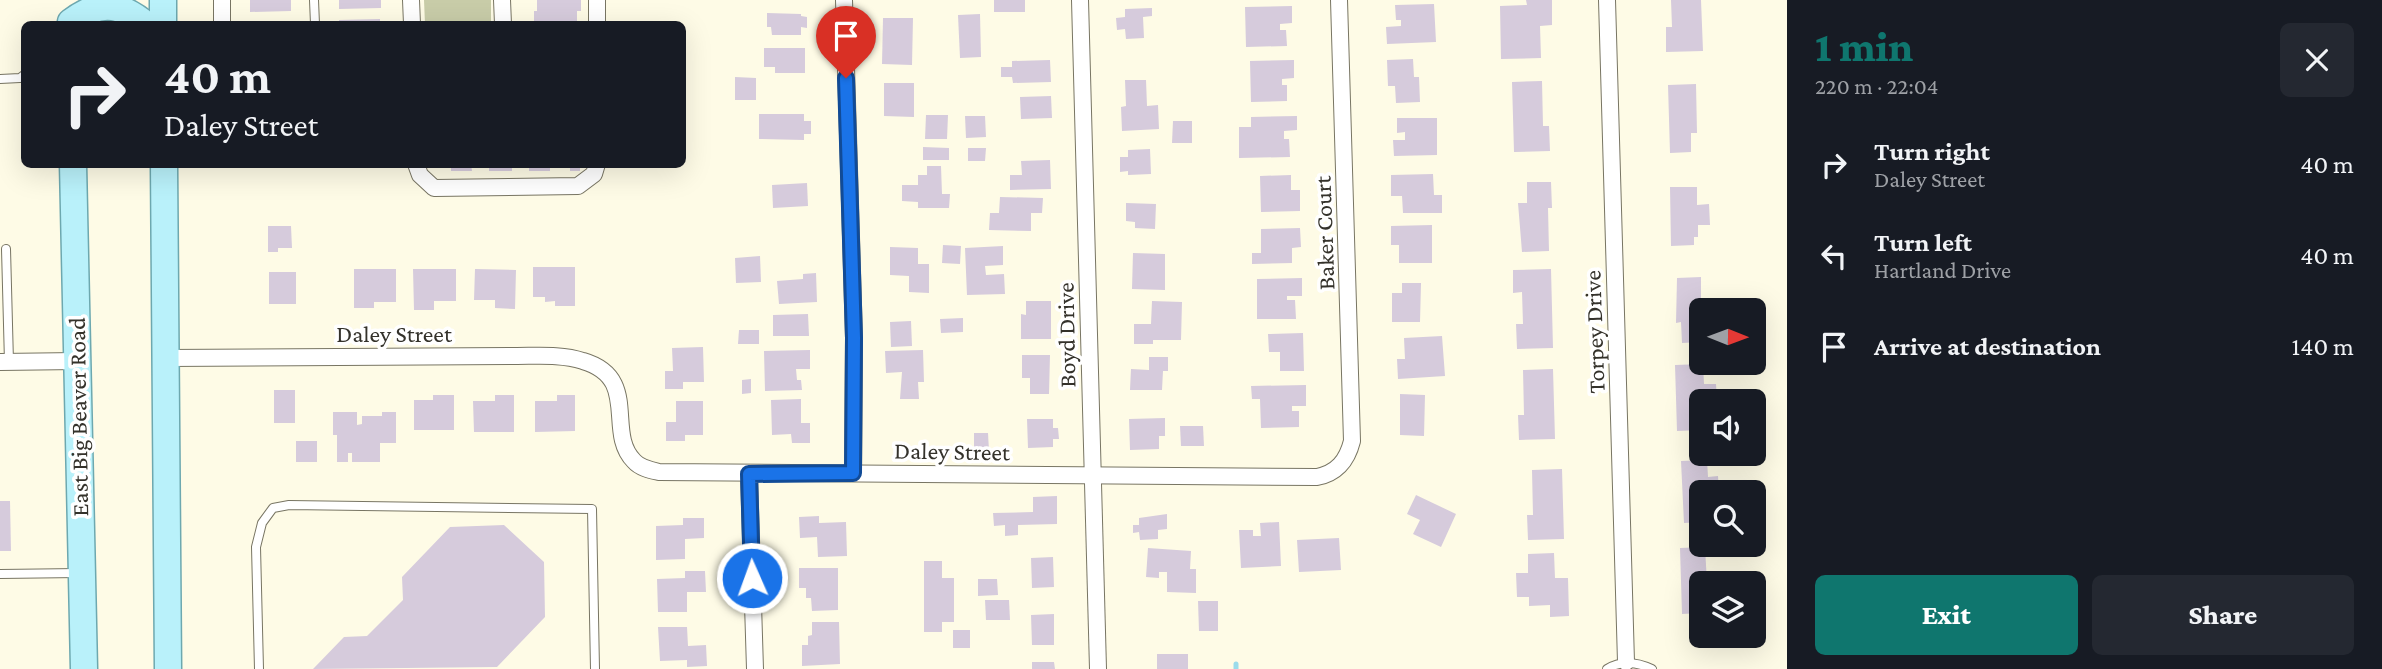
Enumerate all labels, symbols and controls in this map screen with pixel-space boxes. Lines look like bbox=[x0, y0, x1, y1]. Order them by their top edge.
pin bbox=[816, 6, 876, 78]
icon: arrive bbox=[827, 17, 865, 55]
text: 1 min bbox=[1815, 23, 1913, 70]
button: close bbox=[2280, 23, 2354, 97]
icon: right bbox=[49, 49, 140, 140]
text: 40 m bbox=[164, 49, 271, 104]
text: 220 m · 22:04 bbox=[1815, 73, 1939, 99]
text: Daley Street bbox=[164, 107, 318, 143]
text: Turn right bbox=[1874, 137, 1990, 166]
icon: right bbox=[1815, 146, 1853, 184]
text: 40 m bbox=[2300, 150, 2354, 179]
text: Daley Street bbox=[1874, 166, 1985, 192]
street label: Baker Court bbox=[1308, 174, 1339, 291]
text: Turn left bbox=[1874, 228, 1972, 257]
icon: left bbox=[1815, 237, 1853, 275]
text: 40 m bbox=[2300, 241, 2354, 270]
text: Hartland Drive bbox=[1874, 257, 2011, 283]
street label: Torpey Drive bbox=[1578, 270, 1610, 394]
street label: Boyd Drive bbox=[1052, 282, 1080, 388]
north arrow bbox=[1689, 298, 1766, 374]
map controls bbox=[1689, 298, 1766, 648]
street label: East Big Beaver Road bbox=[63, 317, 93, 517]
street label: Daley Street bbox=[336, 320, 453, 347]
icon: arrive bbox=[1815, 328, 1853, 366]
text: Arrive at destination bbox=[1874, 332, 2101, 361]
text: 140 m bbox=[2292, 332, 2354, 361]
button: sound bbox=[1689, 389, 1766, 466]
street label: Daley Street bbox=[894, 436, 1011, 466]
button: search bbox=[1689, 480, 1766, 557]
position arrow bbox=[715, 541, 789, 615]
button: layers bbox=[1689, 571, 1766, 648]
button: Exit bbox=[1815, 575, 2078, 655]
button: Share bbox=[2092, 575, 2354, 655]

